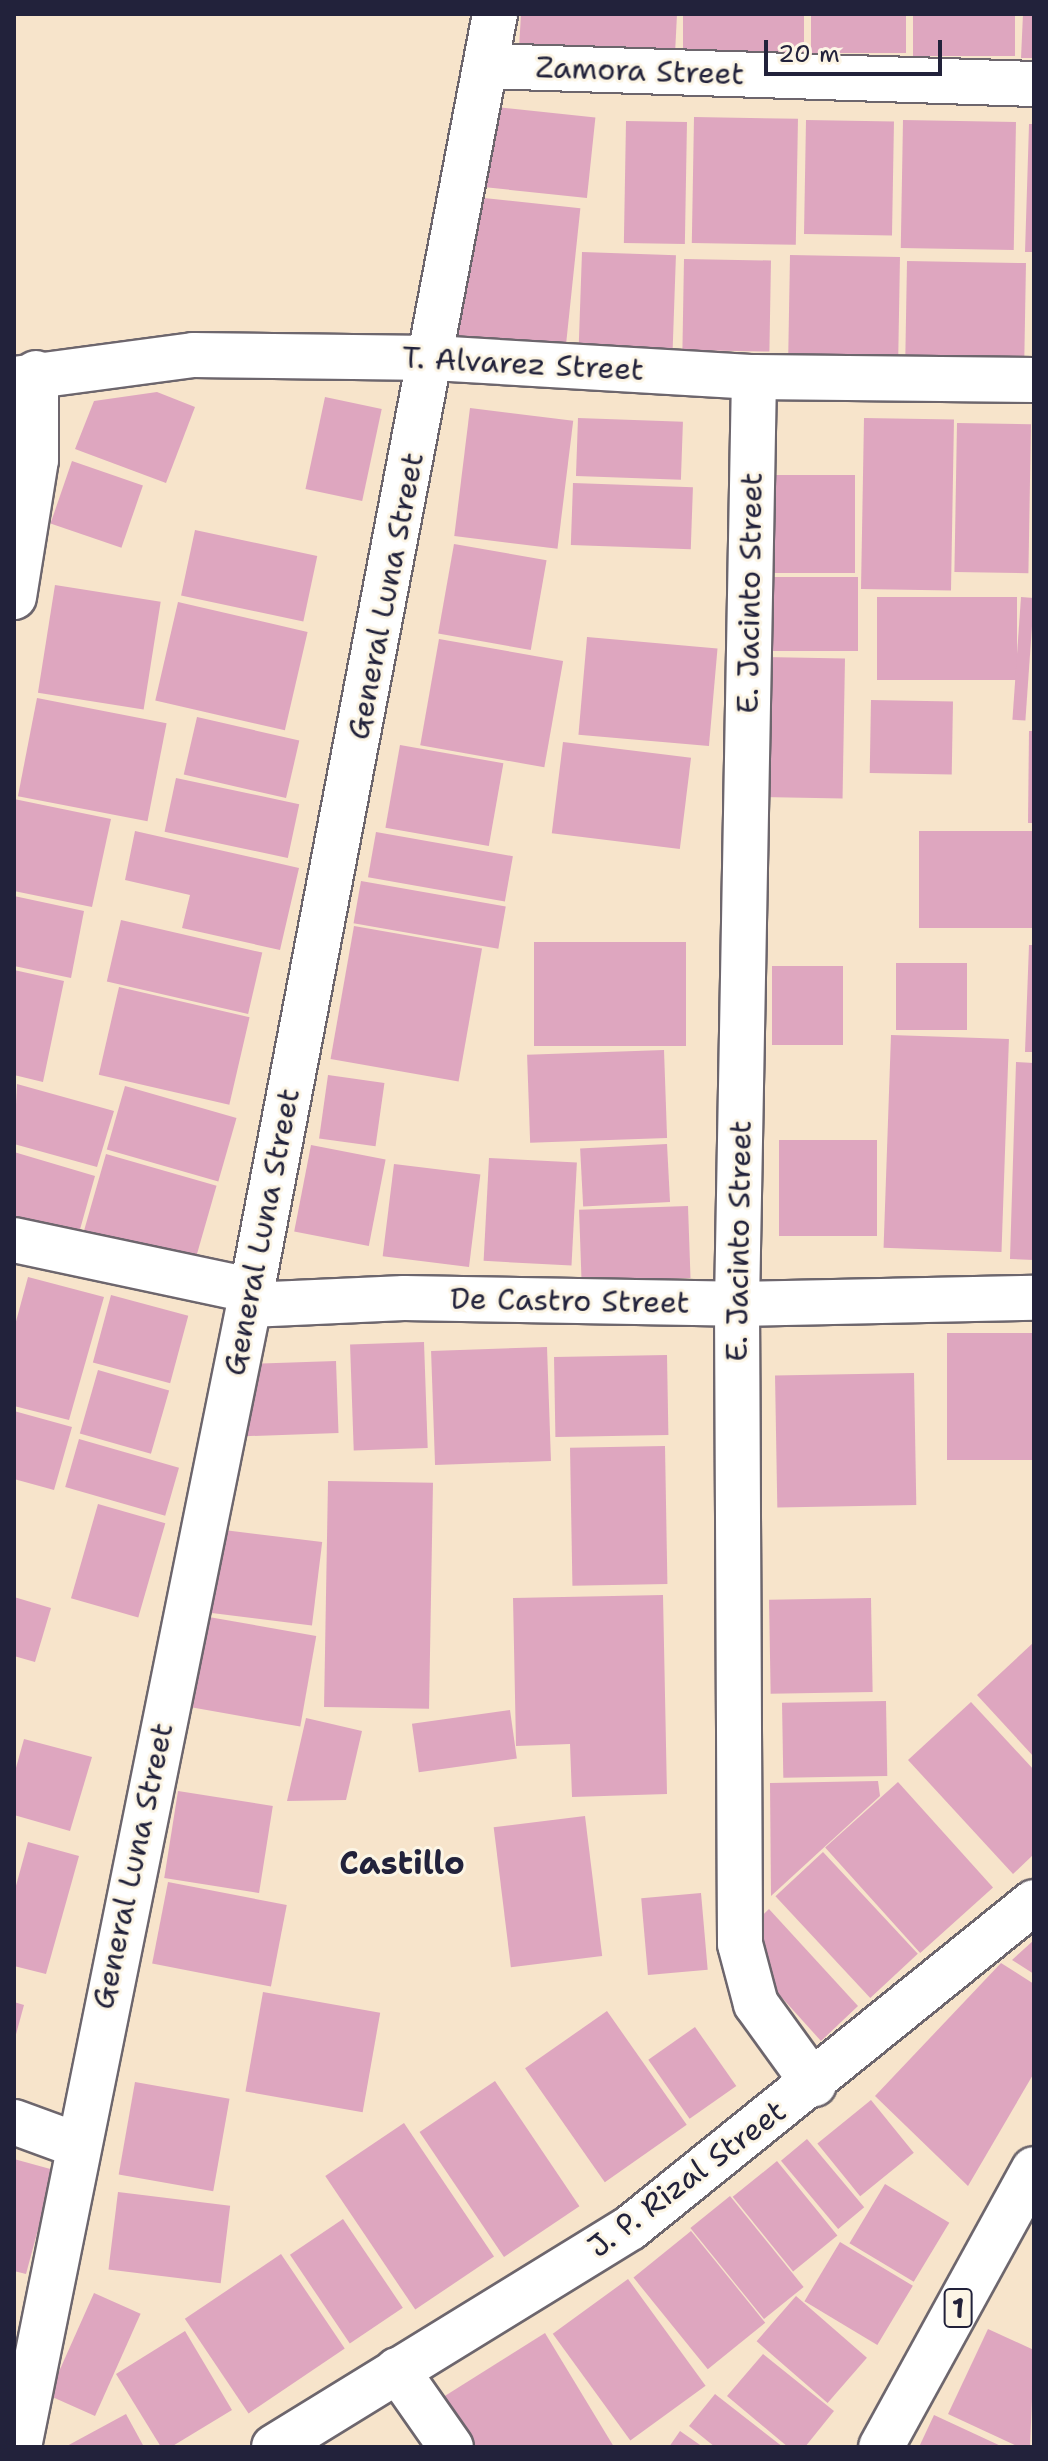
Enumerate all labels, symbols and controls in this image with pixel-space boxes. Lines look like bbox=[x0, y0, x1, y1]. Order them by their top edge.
scale bar bbox=[768, 24, 946, 74]
text: 20 m bbox=[778, 38, 840, 70]
street label: Zamora Street bbox=[535, 49, 745, 93]
street label: T. Alvarez Street bbox=[401, 340, 645, 388]
street label: General Luna Street bbox=[340, 449, 432, 743]
street label: E. Jacinto Street bbox=[730, 472, 770, 714]
street label: General Luna Street bbox=[216, 1085, 308, 1379]
street label: E. Jacinto Street bbox=[719, 1120, 759, 1362]
street label: De Castro Street bbox=[450, 1281, 690, 1321]
street label: General Luna Street bbox=[85, 1720, 181, 2012]
district label: Castillo bbox=[339, 1844, 465, 1882]
street label: J. P. Rizal Street bbox=[581, 2093, 793, 2265]
road number: 1 bbox=[942, 2284, 974, 2332]

